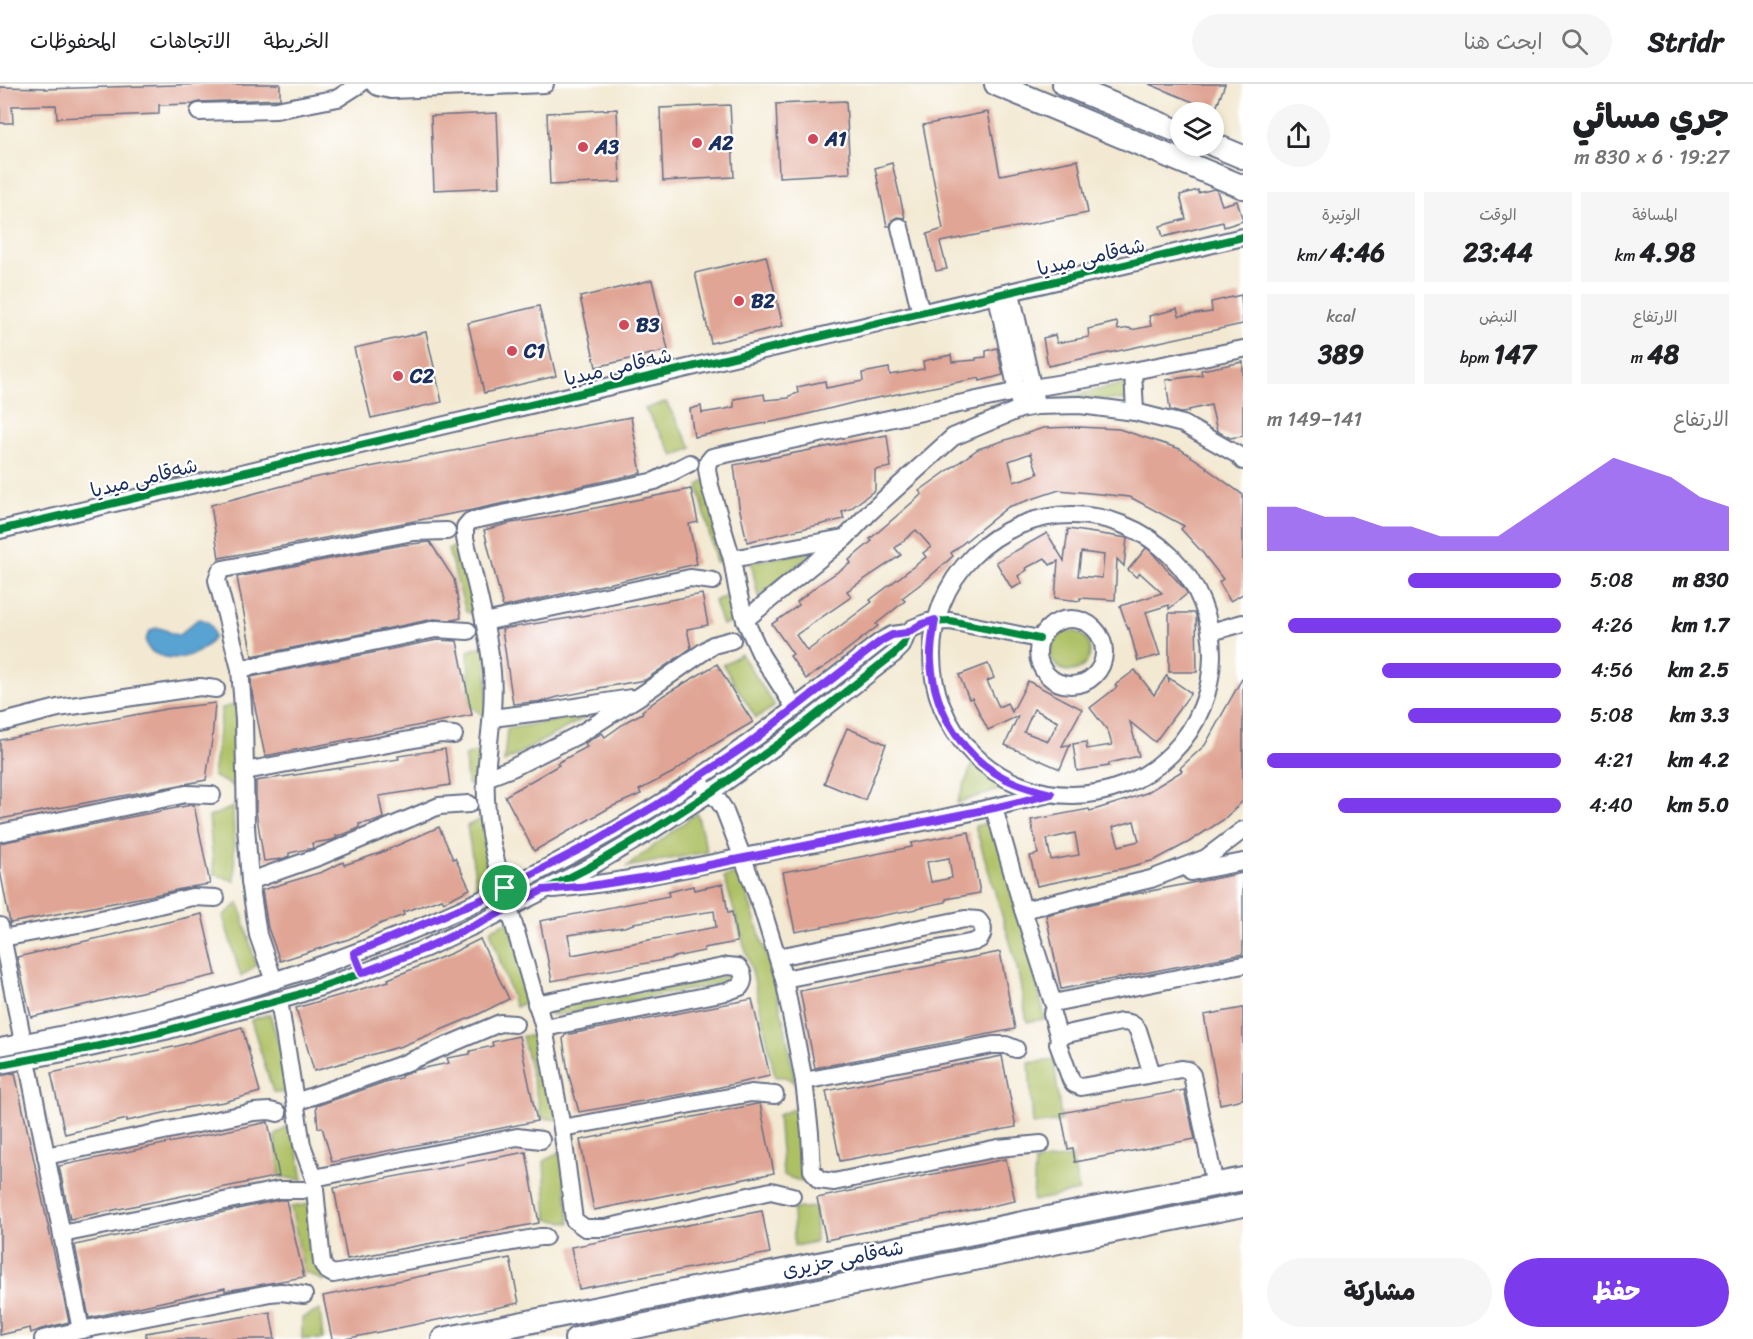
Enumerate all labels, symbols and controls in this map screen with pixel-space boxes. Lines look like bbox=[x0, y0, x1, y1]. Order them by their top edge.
search box bbox=[1192, 14, 1612, 68]
text: Stridr bbox=[1648, 17, 1723, 66]
text: المحفوظات bbox=[30, 22, 116, 60]
text: الاتجاهات bbox=[149, 22, 231, 60]
text: الخريطة bbox=[264, 22, 329, 60]
text: ابحث هنا bbox=[1463, 22, 1543, 61]
icon: search bbox=[1558, 25, 1591, 58]
text: جري مسائي bbox=[1572, 88, 1729, 146]
map controls bbox=[1170, 102, 1224, 156]
button: layers bbox=[1170, 102, 1224, 156]
button: share bbox=[1267, 104, 1330, 167]
place label: A1 bbox=[824, 122, 847, 157]
place label: A2 bbox=[708, 126, 734, 161]
place label: A3 bbox=[594, 130, 619, 165]
marker: A1 bbox=[806, 132, 820, 146]
marker: A2 bbox=[690, 136, 704, 150]
marker: A3 bbox=[576, 140, 590, 154]
text: 19:27 · 6 × 830 m bbox=[1574, 140, 1729, 175]
text: الوتيرة bbox=[1322, 200, 1360, 229]
text: الوقت bbox=[1479, 200, 1517, 229]
text: المسافة bbox=[1632, 200, 1678, 229]
street label: شەقامی میدیا bbox=[1034, 228, 1148, 286]
text: 4:46 bbox=[1330, 229, 1385, 275]
text: 23:44 bbox=[1463, 229, 1533, 275]
text: 4.98 bbox=[1640, 229, 1695, 275]
text: /km bbox=[1297, 241, 1330, 270]
text: km bbox=[1615, 241, 1640, 270]
place label: B2 bbox=[751, 284, 776, 319]
marker: B2 bbox=[732, 294, 746, 308]
text: kcal bbox=[1326, 302, 1356, 331]
text: النبض bbox=[1479, 302, 1517, 331]
text: الارتفاع bbox=[1633, 302, 1677, 331]
place label: B3 bbox=[636, 308, 660, 343]
marker: B3 bbox=[617, 318, 631, 332]
text: 389 bbox=[1318, 331, 1364, 377]
text: 147 bbox=[1494, 331, 1536, 377]
text: 48 bbox=[1647, 331, 1679, 377]
place label: C1 bbox=[523, 334, 545, 369]
street label: شەقامی میدیا bbox=[561, 338, 675, 396]
text: bpm bbox=[1460, 343, 1494, 372]
text: m bbox=[1631, 343, 1647, 372]
marker: C1 bbox=[505, 344, 519, 358]
place label: C2 bbox=[409, 359, 434, 394]
marker: C2 bbox=[391, 369, 405, 383]
text: 141–149 m bbox=[1267, 402, 1362, 437]
text: الارتفاع bbox=[1673, 402, 1729, 437]
street label: شەقامی میدیا bbox=[86, 448, 202, 508]
text: 5:08 bbox=[1590, 563, 1633, 598]
text: 830 m bbox=[1673, 563, 1729, 598]
text: 4:26 bbox=[1592, 608, 1633, 643]
text: 1.7 km bbox=[1672, 608, 1729, 643]
text: 4:56 bbox=[1591, 653, 1633, 688]
text: 2.5 km bbox=[1668, 653, 1729, 688]
text: 5:08 bbox=[1590, 698, 1633, 733]
text: 3.3 km bbox=[1670, 698, 1729, 733]
text: 4:21 bbox=[1594, 743, 1633, 778]
text: 4.2 km bbox=[1668, 743, 1729, 778]
text: 4:40 bbox=[1589, 788, 1633, 823]
text: 5.0 km bbox=[1667, 788, 1729, 823]
pin bbox=[479, 862, 530, 913]
icon: arrive bbox=[488, 871, 521, 904]
street label: شەقامی جزیری bbox=[779, 1230, 907, 1288]
button: مشاركة bbox=[1267, 1258, 1492, 1327]
button: حفظ bbox=[1504, 1258, 1729, 1327]

